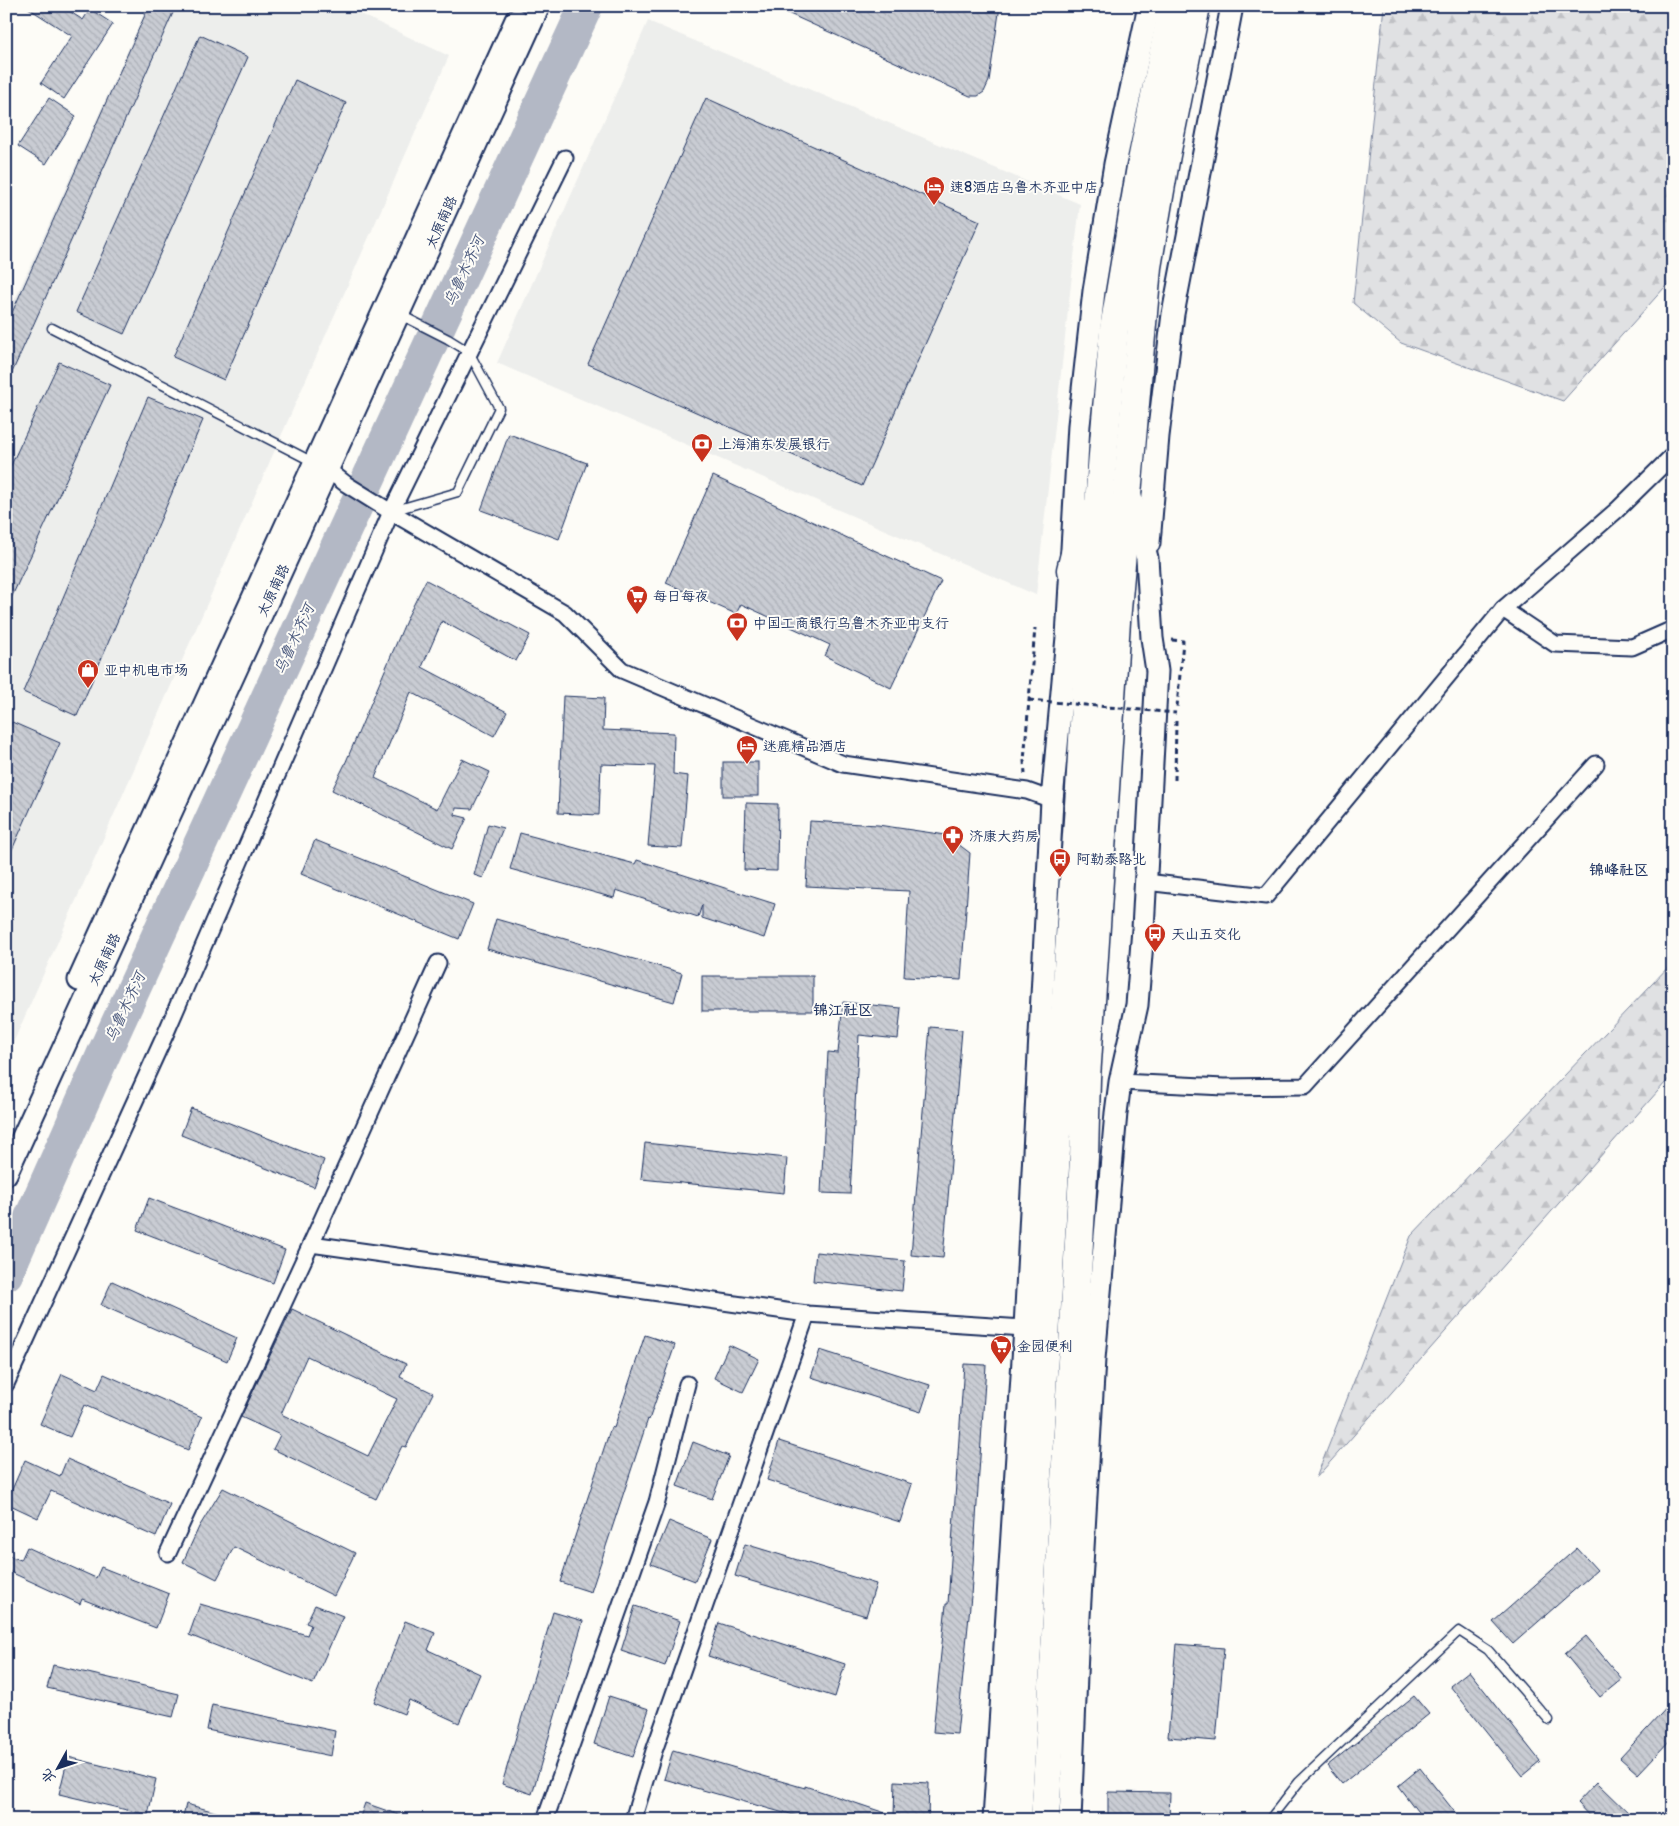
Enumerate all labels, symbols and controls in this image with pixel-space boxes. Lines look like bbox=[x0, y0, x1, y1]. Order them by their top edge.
hotel icon: 速8酒店乌鲁木齐亚中店 bbox=[922, 175, 946, 206]
place label: 速8酒店乌鲁木齐亚中店 bbox=[950, 179, 1098, 196]
street label: 太原南路 bbox=[422, 193, 461, 251]
water label: 乌鲁木齐河 bbox=[440, 230, 490, 309]
bank icon: 上海浦东发展银行 bbox=[690, 432, 714, 463]
place label: 上海浦东发展银行 bbox=[718, 436, 830, 453]
street label: 太原南路 bbox=[254, 561, 293, 619]
supermarket icon: 每日每夜 bbox=[625, 584, 649, 615]
place label: 每日每夜 bbox=[653, 588, 709, 605]
water label: 乌鲁木齐河 bbox=[270, 598, 320, 677]
bank icon: 中国工商银行乌鲁木齐亚中支行 bbox=[725, 611, 749, 642]
place label: 中国工商银行乌鲁木齐亚中支行 bbox=[753, 615, 949, 632]
shop icon: 亚中机电市场 bbox=[76, 658, 100, 689]
place label: 亚中机电市场 bbox=[104, 662, 188, 679]
hotel icon: 迷鹿精品酒店 bbox=[735, 734, 759, 765]
place label: 迷鹿精品酒店 bbox=[763, 738, 847, 755]
pharmacy icon: 济康大药房 bbox=[941, 824, 965, 855]
place label: 济康大药房 bbox=[969, 828, 1039, 845]
bus stop icon: 阿勒泰路北 bbox=[1048, 847, 1072, 878]
place label: 阿勒泰路北 bbox=[1076, 851, 1146, 868]
district label: 锦峰社区 bbox=[1589, 861, 1649, 880]
bus stop icon: 天山五交化 bbox=[1143, 922, 1167, 953]
place label: 天山五交化 bbox=[1171, 926, 1241, 943]
street label: 太原南路 bbox=[85, 930, 124, 988]
water label: 乌鲁木齐河 bbox=[101, 966, 151, 1045]
district label: 锦江社区 bbox=[813, 1001, 873, 1020]
supermarket icon: 金园便利 bbox=[989, 1334, 1013, 1365]
place label: 金园便利 bbox=[1017, 1338, 1073, 1355]
north arrow bbox=[32, 1744, 82, 1794]
text: 北 bbox=[37, 1765, 59, 1787]

